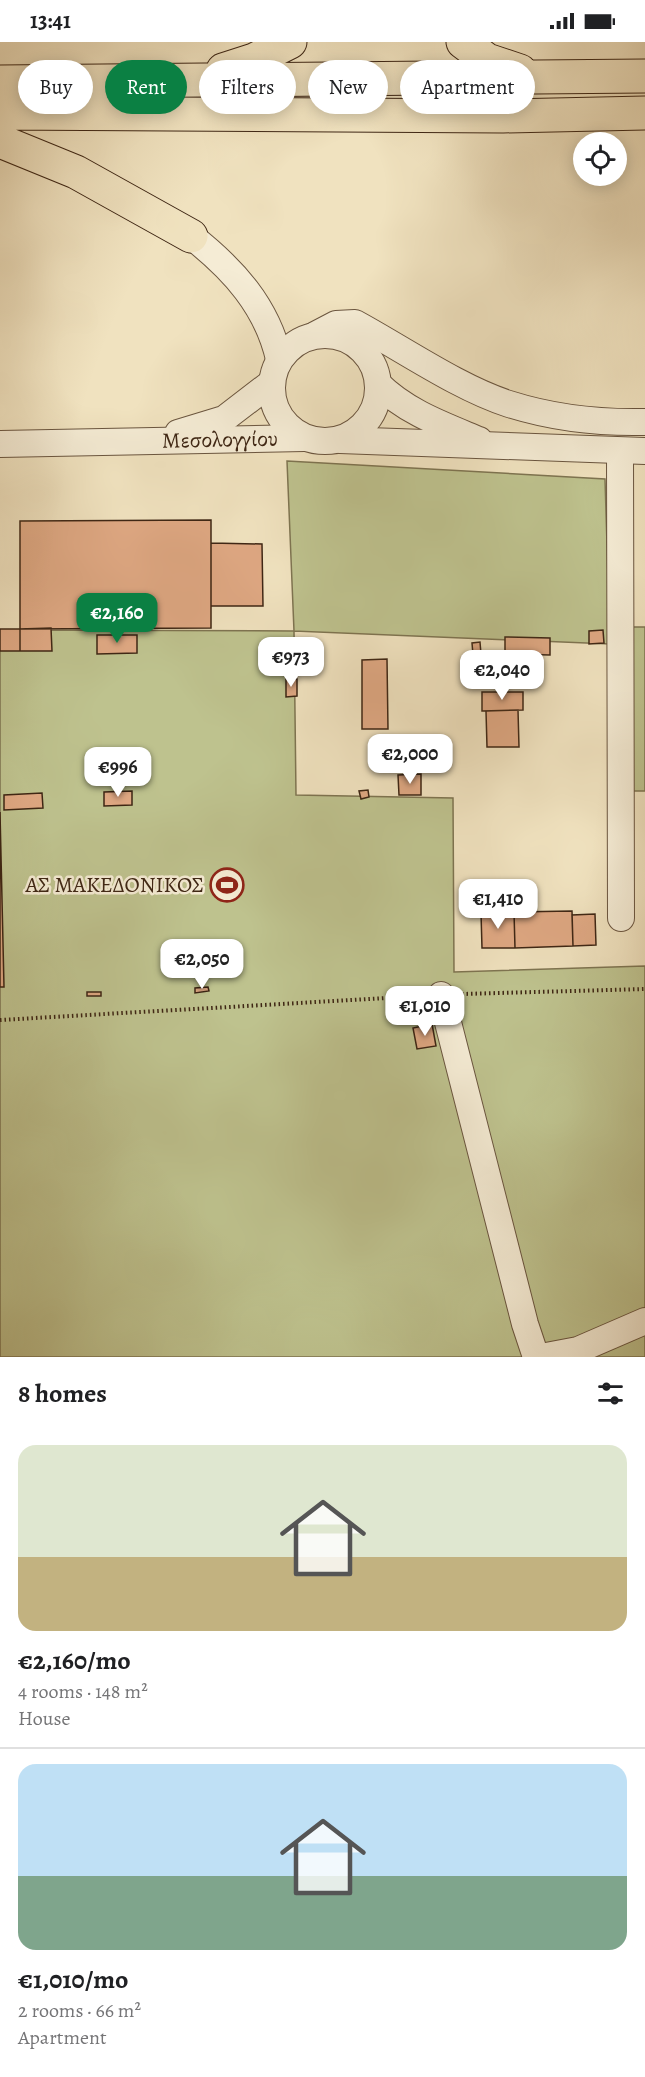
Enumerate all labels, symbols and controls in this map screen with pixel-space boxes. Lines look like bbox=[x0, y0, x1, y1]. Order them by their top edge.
text: 13:41 bbox=[30, 6, 71, 36]
chip: Buy bbox=[18, 60, 93, 114]
chip: Rent bbox=[105, 60, 187, 114]
chip: Filters bbox=[199, 60, 296, 114]
chip: New bbox=[308, 60, 388, 114]
chip: Apartment bbox=[400, 60, 535, 114]
map controls bbox=[573, 132, 627, 186]
button: locate bbox=[573, 132, 627, 186]
street label: Μεσολογγίου bbox=[162, 424, 278, 456]
pin: €2,160 bbox=[68, 593, 166, 644]
text: €2,160 bbox=[90, 599, 144, 626]
pin: €973 bbox=[255, 637, 327, 688]
text: €973 bbox=[272, 643, 310, 670]
pin: €2,040 bbox=[453, 650, 551, 701]
text: €2,040 bbox=[474, 656, 530, 683]
pin: €2,000 bbox=[361, 734, 459, 785]
text: €2,000 bbox=[382, 740, 438, 767]
pin: €996 bbox=[82, 747, 154, 798]
text: €996 bbox=[98, 753, 138, 780]
sports icon: ΑΣ ΜΑΚΕΔΟΝΙΚΟΣ bbox=[209, 867, 245, 903]
place label: ΑΣ ΜΑΚΕΔΟΝΙΚΟΣ bbox=[24, 870, 204, 900]
pin: €1,410 bbox=[449, 879, 547, 930]
text: €1,410 bbox=[473, 885, 523, 912]
pin: €2,050 bbox=[153, 939, 251, 990]
text: €2,050 bbox=[174, 945, 230, 972]
pin: €1,010 bbox=[376, 986, 474, 1037]
text: €1,010 bbox=[399, 992, 451, 1019]
text: 8 homes bbox=[18, 1376, 107, 1411]
icon: filters bbox=[594, 1377, 627, 1410]
icon: home bbox=[269, 1484, 377, 1592]
text: €2,160/mo bbox=[18, 1643, 131, 1678]
text: 4 rooms · 148 m² bbox=[18, 1678, 148, 1705]
text: House bbox=[18, 1705, 70, 1732]
icon: home bbox=[269, 1803, 377, 1911]
text: €1,010/mo bbox=[18, 1962, 128, 1997]
text: 2 rooms · 66 m² bbox=[18, 1997, 141, 2024]
text: Apartment bbox=[18, 2024, 107, 2051]

